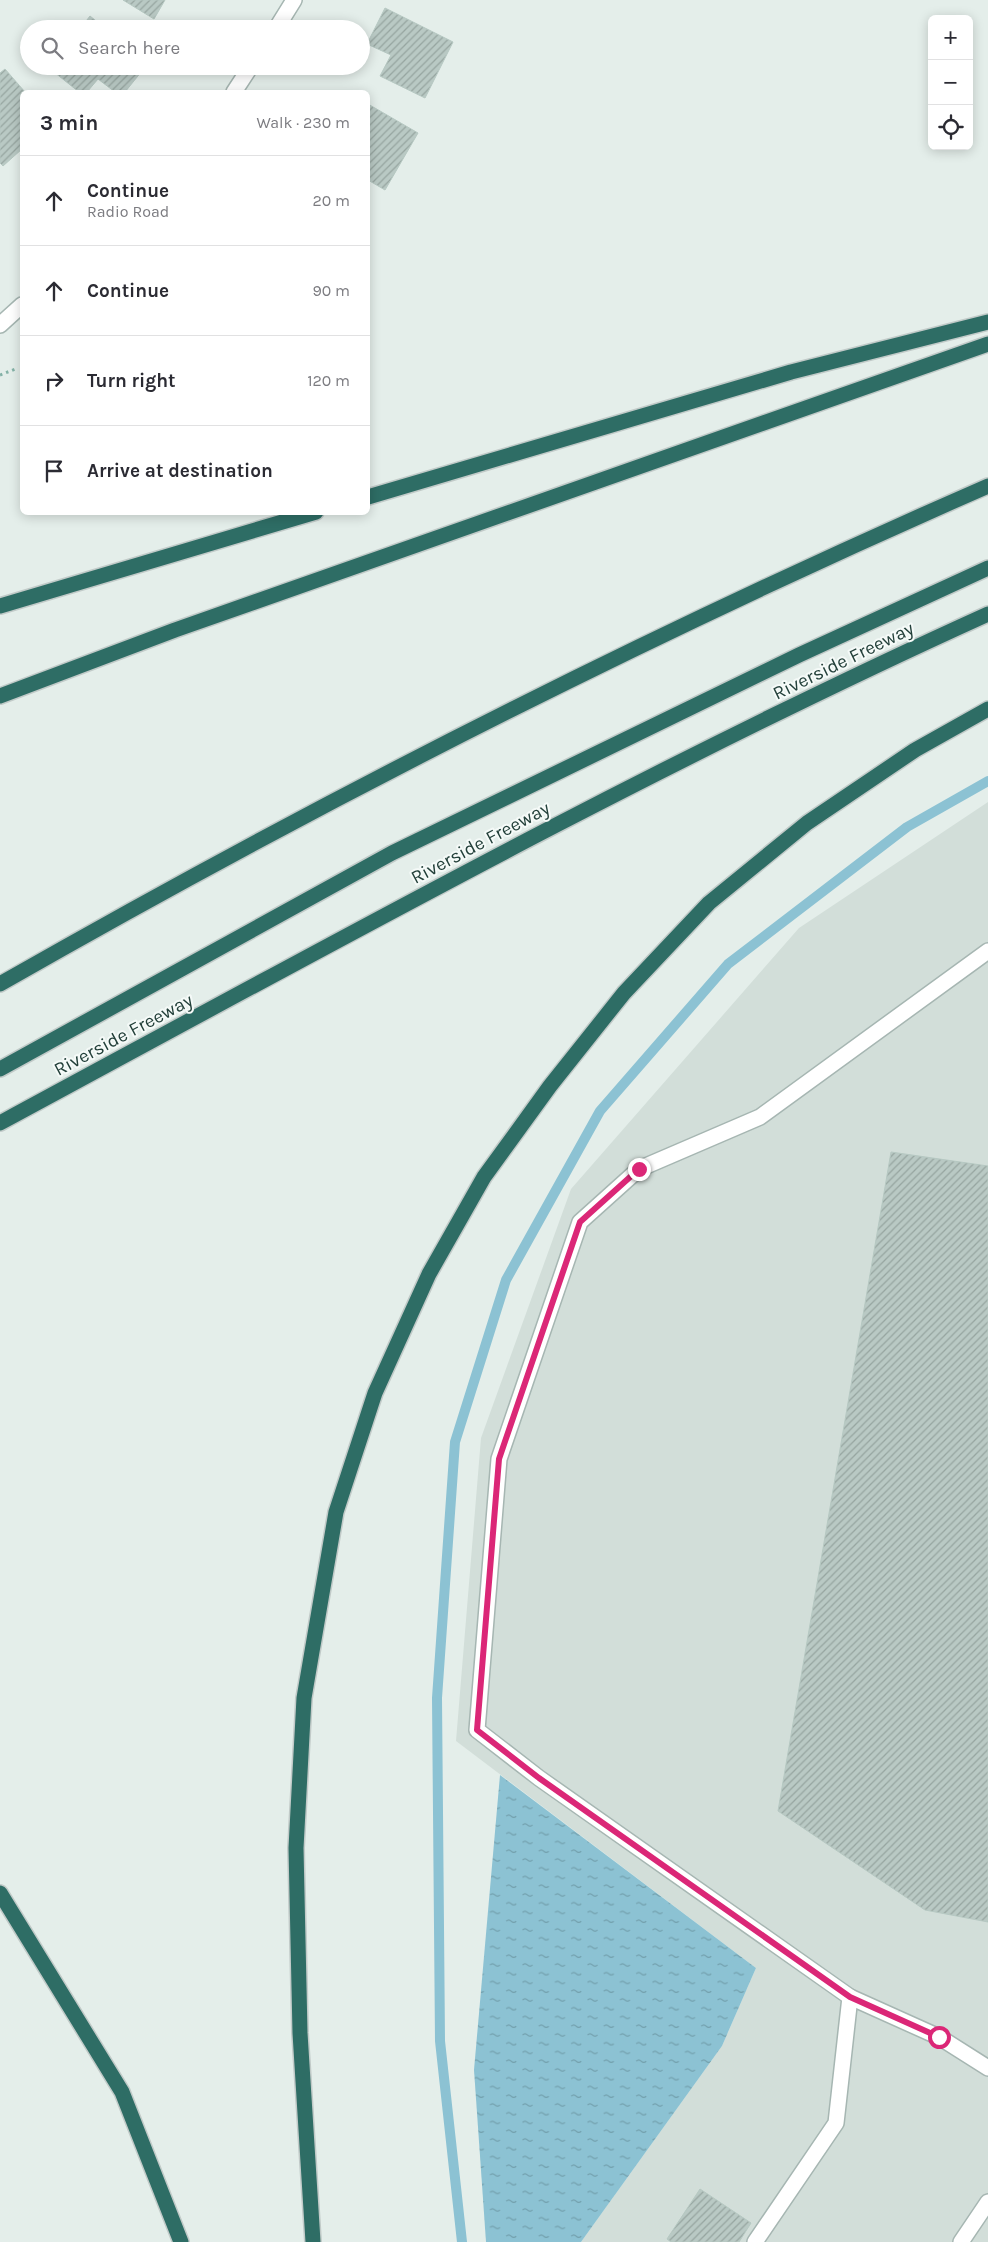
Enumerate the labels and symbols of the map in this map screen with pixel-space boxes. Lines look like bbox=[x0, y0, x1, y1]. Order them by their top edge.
street label: Riverside Freeway bbox=[769, 617, 918, 705]
street label: Riverside Freeway bbox=[407, 797, 554, 889]
street label: Riverside Freeway bbox=[50, 989, 197, 1081]
route end bbox=[628, 1158, 651, 1181]
route start bbox=[928, 2026, 951, 2049]

